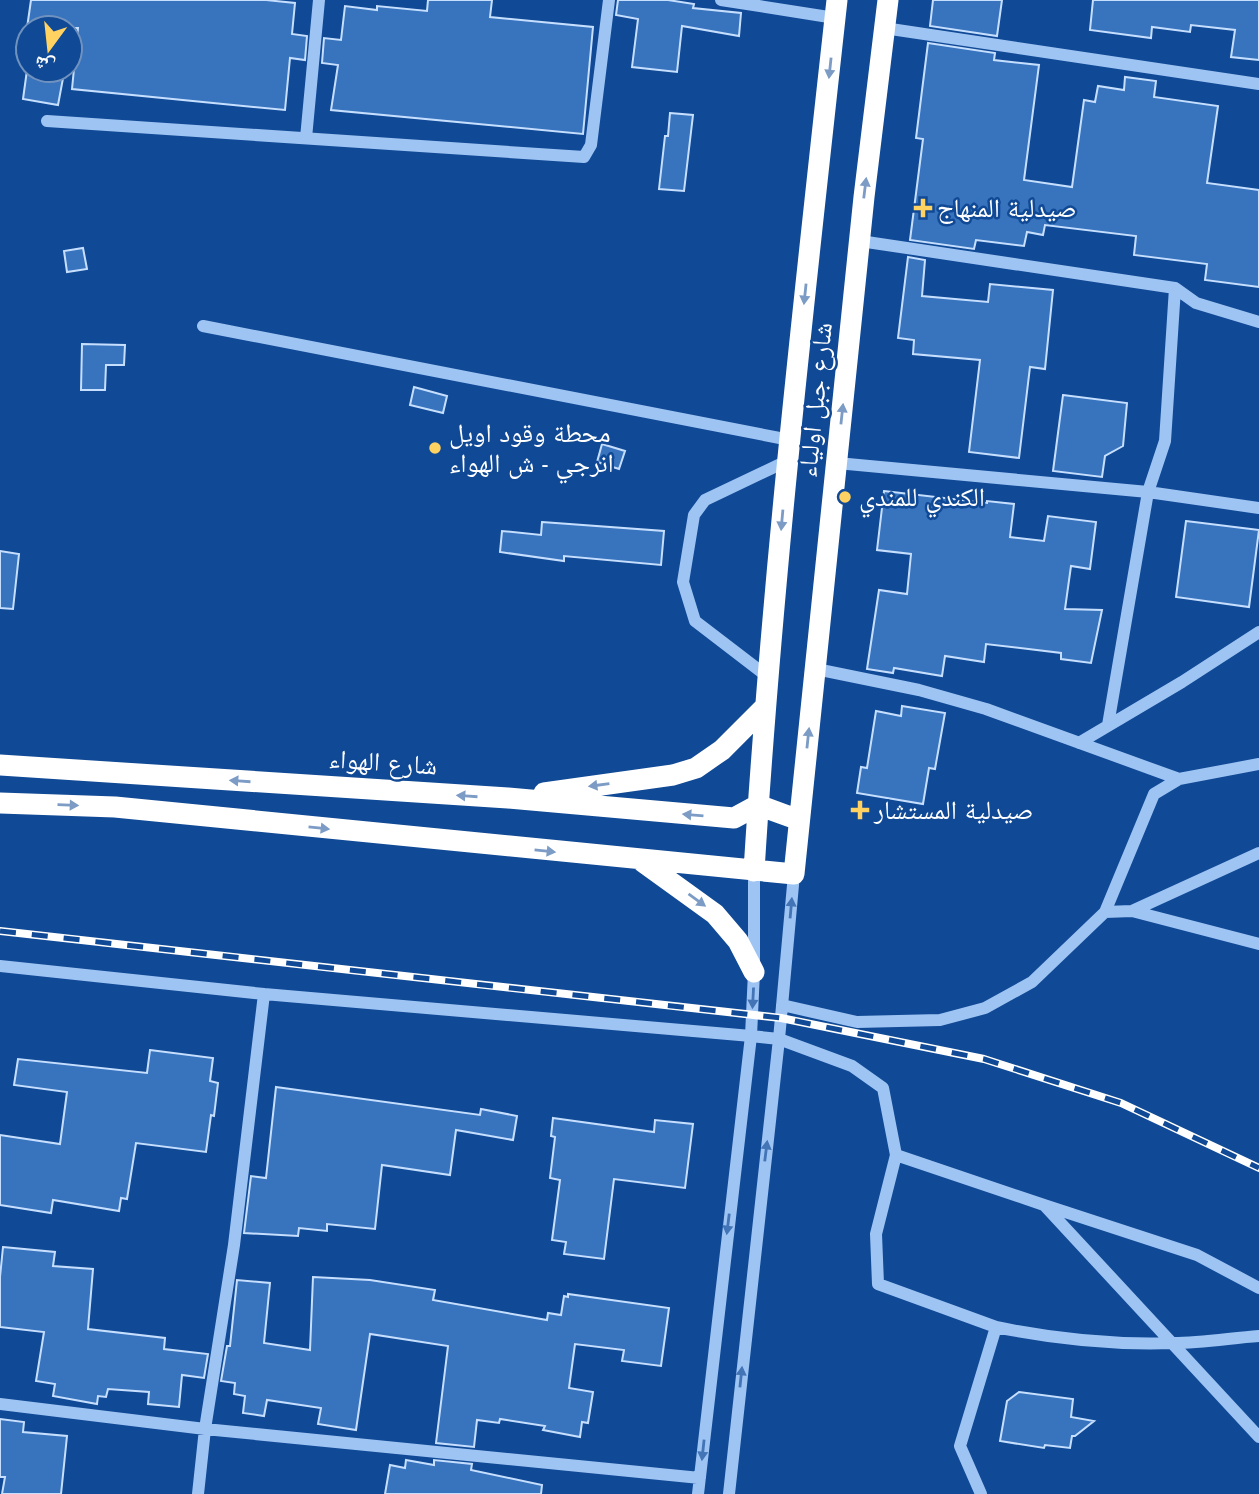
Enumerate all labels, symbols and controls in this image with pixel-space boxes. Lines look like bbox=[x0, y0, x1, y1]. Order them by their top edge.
north arrow bbox=[14, 14, 84, 84]
text: ش bbox=[31, 49, 58, 81]
one-way arrow bbox=[824, 57, 835, 79]
one-way arrow bbox=[860, 177, 871, 199]
place label: صيدلية المنهاج bbox=[937, 189, 1077, 227]
marker: صيدلية المنهاج bbox=[915, 200, 931, 216]
one-way arrow bbox=[799, 283, 810, 305]
street label: شارع جبل اولياء bbox=[788, 321, 842, 479]
one-way arrow bbox=[837, 403, 848, 425]
place label: محطة وقود اويل انرجي - ش الهواء bbox=[449, 414, 614, 484]
marker: محطة وقود اويل انرجي - ش الهواء bbox=[427, 440, 443, 456]
place label: الكندي للمندي bbox=[859, 478, 985, 518]
marker: الكندي للمندي bbox=[837, 489, 853, 505]
one-way arrow bbox=[776, 509, 787, 531]
one-way arrow bbox=[803, 727, 814, 749]
street label: شارع الهواء bbox=[328, 739, 438, 785]
one-way arrow bbox=[228, 775, 250, 786]
one-way arrow bbox=[588, 780, 610, 791]
one-way arrow bbox=[455, 790, 477, 801]
place label: صيدلية المستشار bbox=[873, 791, 1033, 829]
one-way arrow bbox=[57, 800, 79, 811]
marker: صيدلية المستشار bbox=[852, 802, 868, 818]
one-way arrow bbox=[682, 809, 704, 820]
one-way arrow bbox=[308, 822, 330, 833]
one-way arrow bbox=[535, 845, 557, 856]
one-way arrow bbox=[688, 893, 706, 907]
one-way arrow bbox=[786, 897, 797, 919]
one-way arrow bbox=[747, 987, 758, 1009]
one-way arrow bbox=[761, 1140, 772, 1162]
one-way arrow bbox=[723, 1213, 734, 1235]
one-way arrow bbox=[736, 1366, 747, 1388]
one-way arrow bbox=[697, 1439, 708, 1461]

